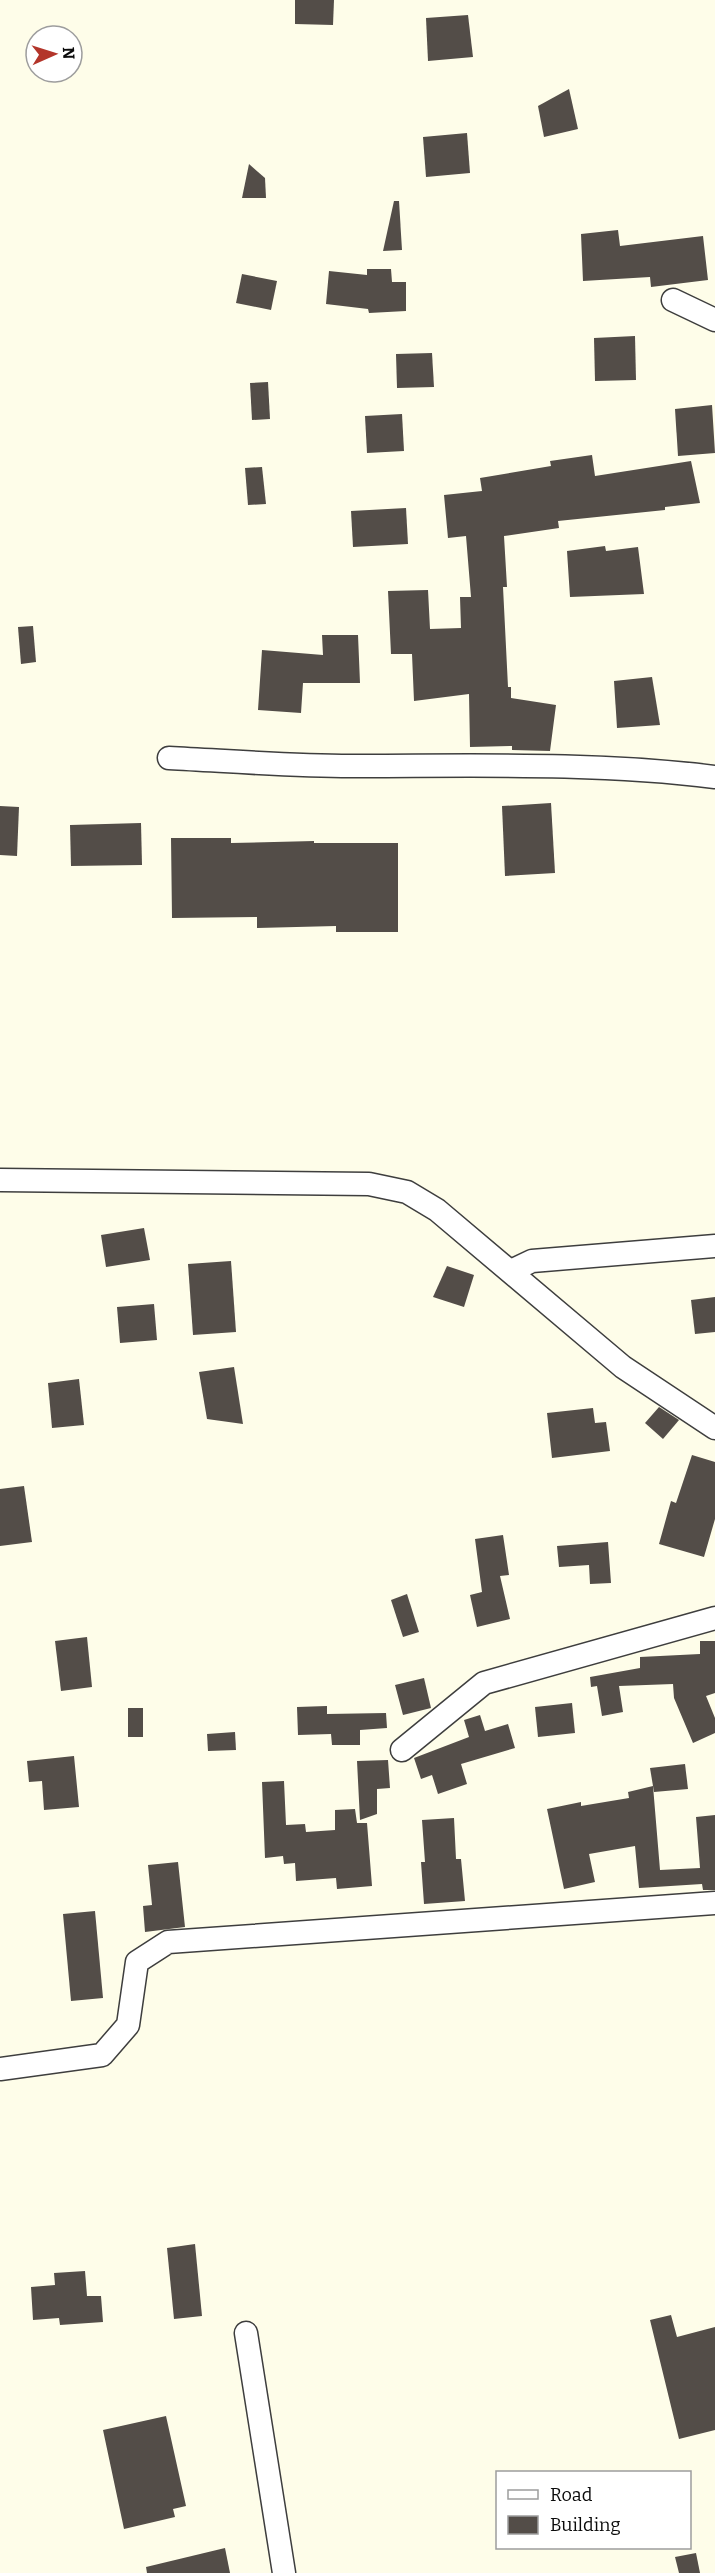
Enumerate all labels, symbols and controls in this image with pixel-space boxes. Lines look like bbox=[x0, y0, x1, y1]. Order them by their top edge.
north arrow bbox=[24, 24, 84, 84]
text: N bbox=[59, 47, 78, 60]
legend bbox=[496, 2471, 691, 2549]
text: Road bbox=[550, 2484, 593, 2506]
text: Building bbox=[550, 2514, 621, 2536]

